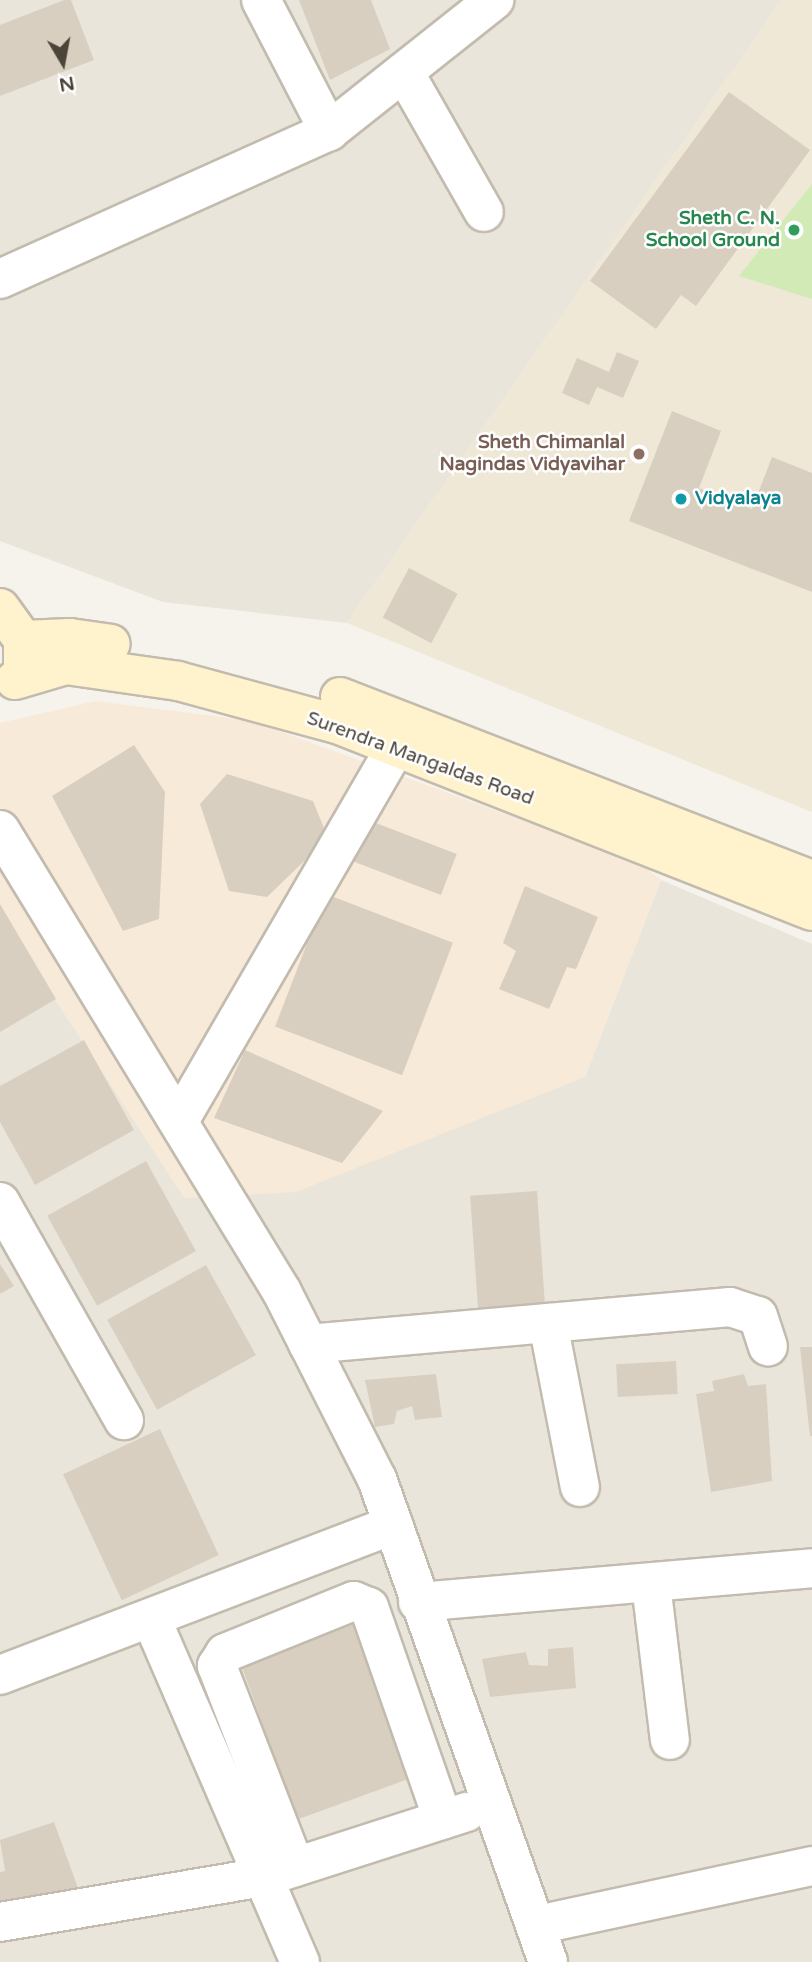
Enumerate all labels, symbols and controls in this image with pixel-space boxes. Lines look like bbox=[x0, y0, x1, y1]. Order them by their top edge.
north arrow bbox=[28, 28, 98, 98]
text: N bbox=[57, 72, 76, 96]
place label: Sheth C. N. School Ground bbox=[646, 208, 780, 252]
marker: Sheth C. N. School Ground bbox=[786, 222, 802, 238]
place label: Sheth Chimanlal Nagindas Vidyavihar bbox=[439, 432, 625, 476]
marker: Sheth Chimanlal Nagindas Vidyavihar bbox=[631, 446, 647, 462]
place label: Vidyalaya bbox=[695, 488, 781, 510]
marker: Vidyalaya bbox=[673, 491, 689, 507]
street label: Surendra Mangaldas Road bbox=[303, 707, 537, 811]

